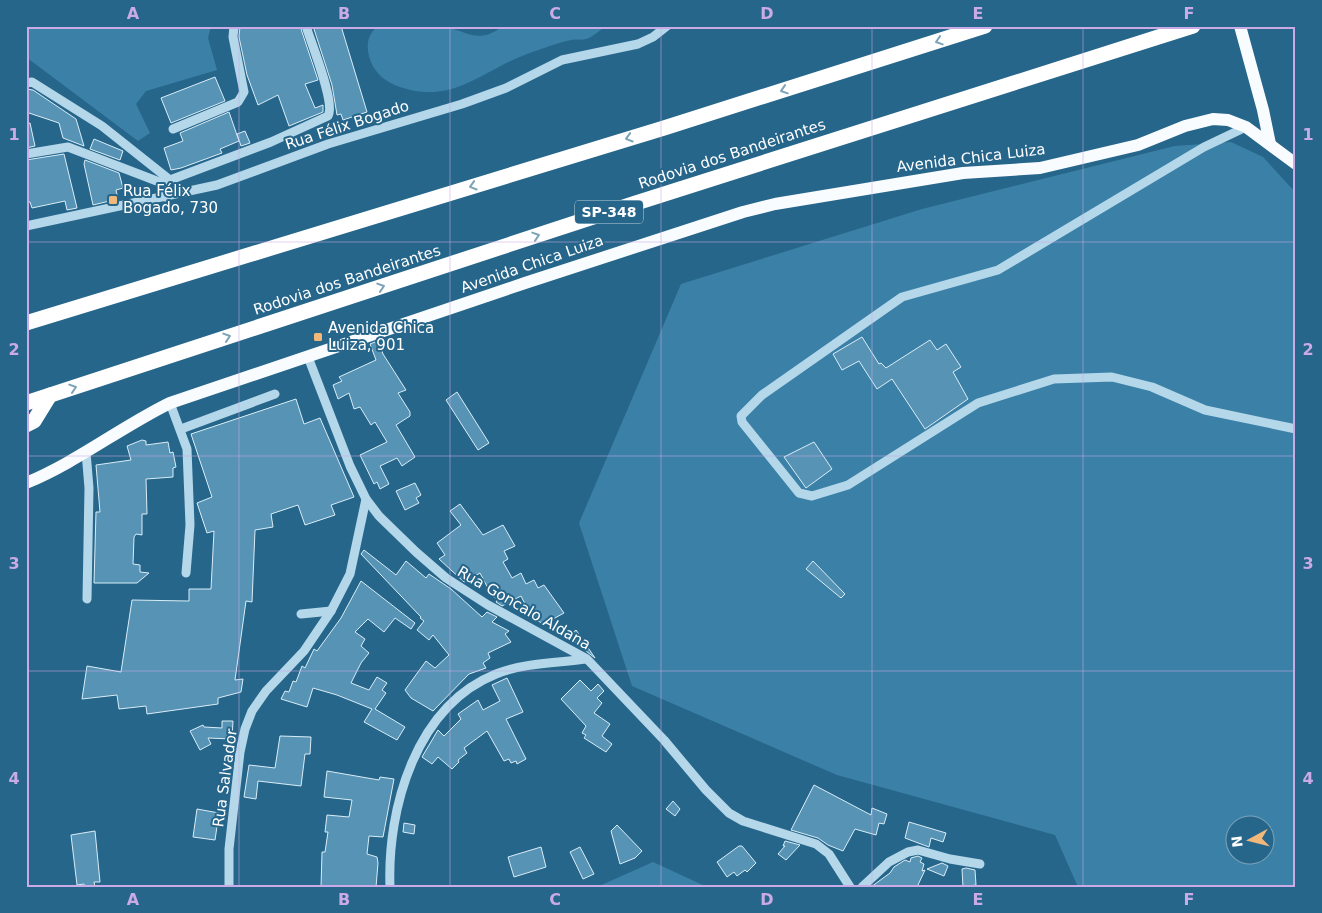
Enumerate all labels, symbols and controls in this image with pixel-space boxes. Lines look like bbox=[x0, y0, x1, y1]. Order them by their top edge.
text: A bbox=[127, 4, 140, 23]
text: B bbox=[338, 4, 350, 23]
text: C bbox=[549, 4, 561, 23]
text: D bbox=[760, 4, 774, 23]
text: E bbox=[973, 4, 983, 23]
text: F bbox=[1184, 4, 1194, 23]
one-way arrow bbox=[935, 35, 944, 45]
one-way arrow bbox=[780, 84, 789, 94]
street label: Rua Félix Bogado bbox=[283, 96, 411, 154]
street label: Rodovia dos Bandeirantes bbox=[636, 115, 828, 193]
text: 1 bbox=[8, 125, 20, 144]
text: 1 bbox=[1302, 125, 1314, 144]
one-way arrow bbox=[625, 133, 634, 143]
street label: Avenida Chica Luiza bbox=[896, 140, 1046, 176]
one-way arrow bbox=[470, 180, 478, 190]
place label: Rua Félix Bogado, 730 bbox=[123, 182, 218, 217]
marker: Rua Félix Bogado, 730 bbox=[107, 194, 119, 206]
road number: SP-348 bbox=[575, 200, 643, 223]
street label: Avenida Chica Luiza bbox=[458, 231, 606, 297]
one-way arrow bbox=[531, 232, 540, 242]
street label: Rodovia dos Bandeirantes bbox=[251, 241, 443, 319]
one-way arrow bbox=[377, 282, 385, 292]
place label: Avenida Chica Luiza, 901 bbox=[328, 319, 434, 354]
marker: Avenida Chica Luiza, 901 bbox=[312, 331, 324, 343]
one-way arrow bbox=[222, 333, 231, 343]
text: 2 bbox=[8, 340, 20, 359]
text: 2 bbox=[1302, 340, 1314, 359]
one-way arrow bbox=[68, 383, 76, 393]
text: 3 bbox=[8, 554, 20, 573]
text: 3 bbox=[1302, 554, 1314, 573]
street label: Rua Goncalo Aldana bbox=[454, 562, 594, 654]
street label: Rua Salvador bbox=[209, 727, 241, 828]
text: 4 bbox=[8, 769, 20, 788]
text: 4 bbox=[1302, 769, 1314, 788]
north arrow bbox=[1224, 816, 1274, 866]
text: N bbox=[1228, 835, 1246, 848]
text: A bbox=[127, 890, 140, 909]
text: B bbox=[338, 890, 350, 909]
text: C bbox=[549, 890, 561, 909]
text: D bbox=[760, 890, 774, 909]
text: E bbox=[973, 890, 983, 909]
text: F bbox=[1184, 890, 1194, 909]

